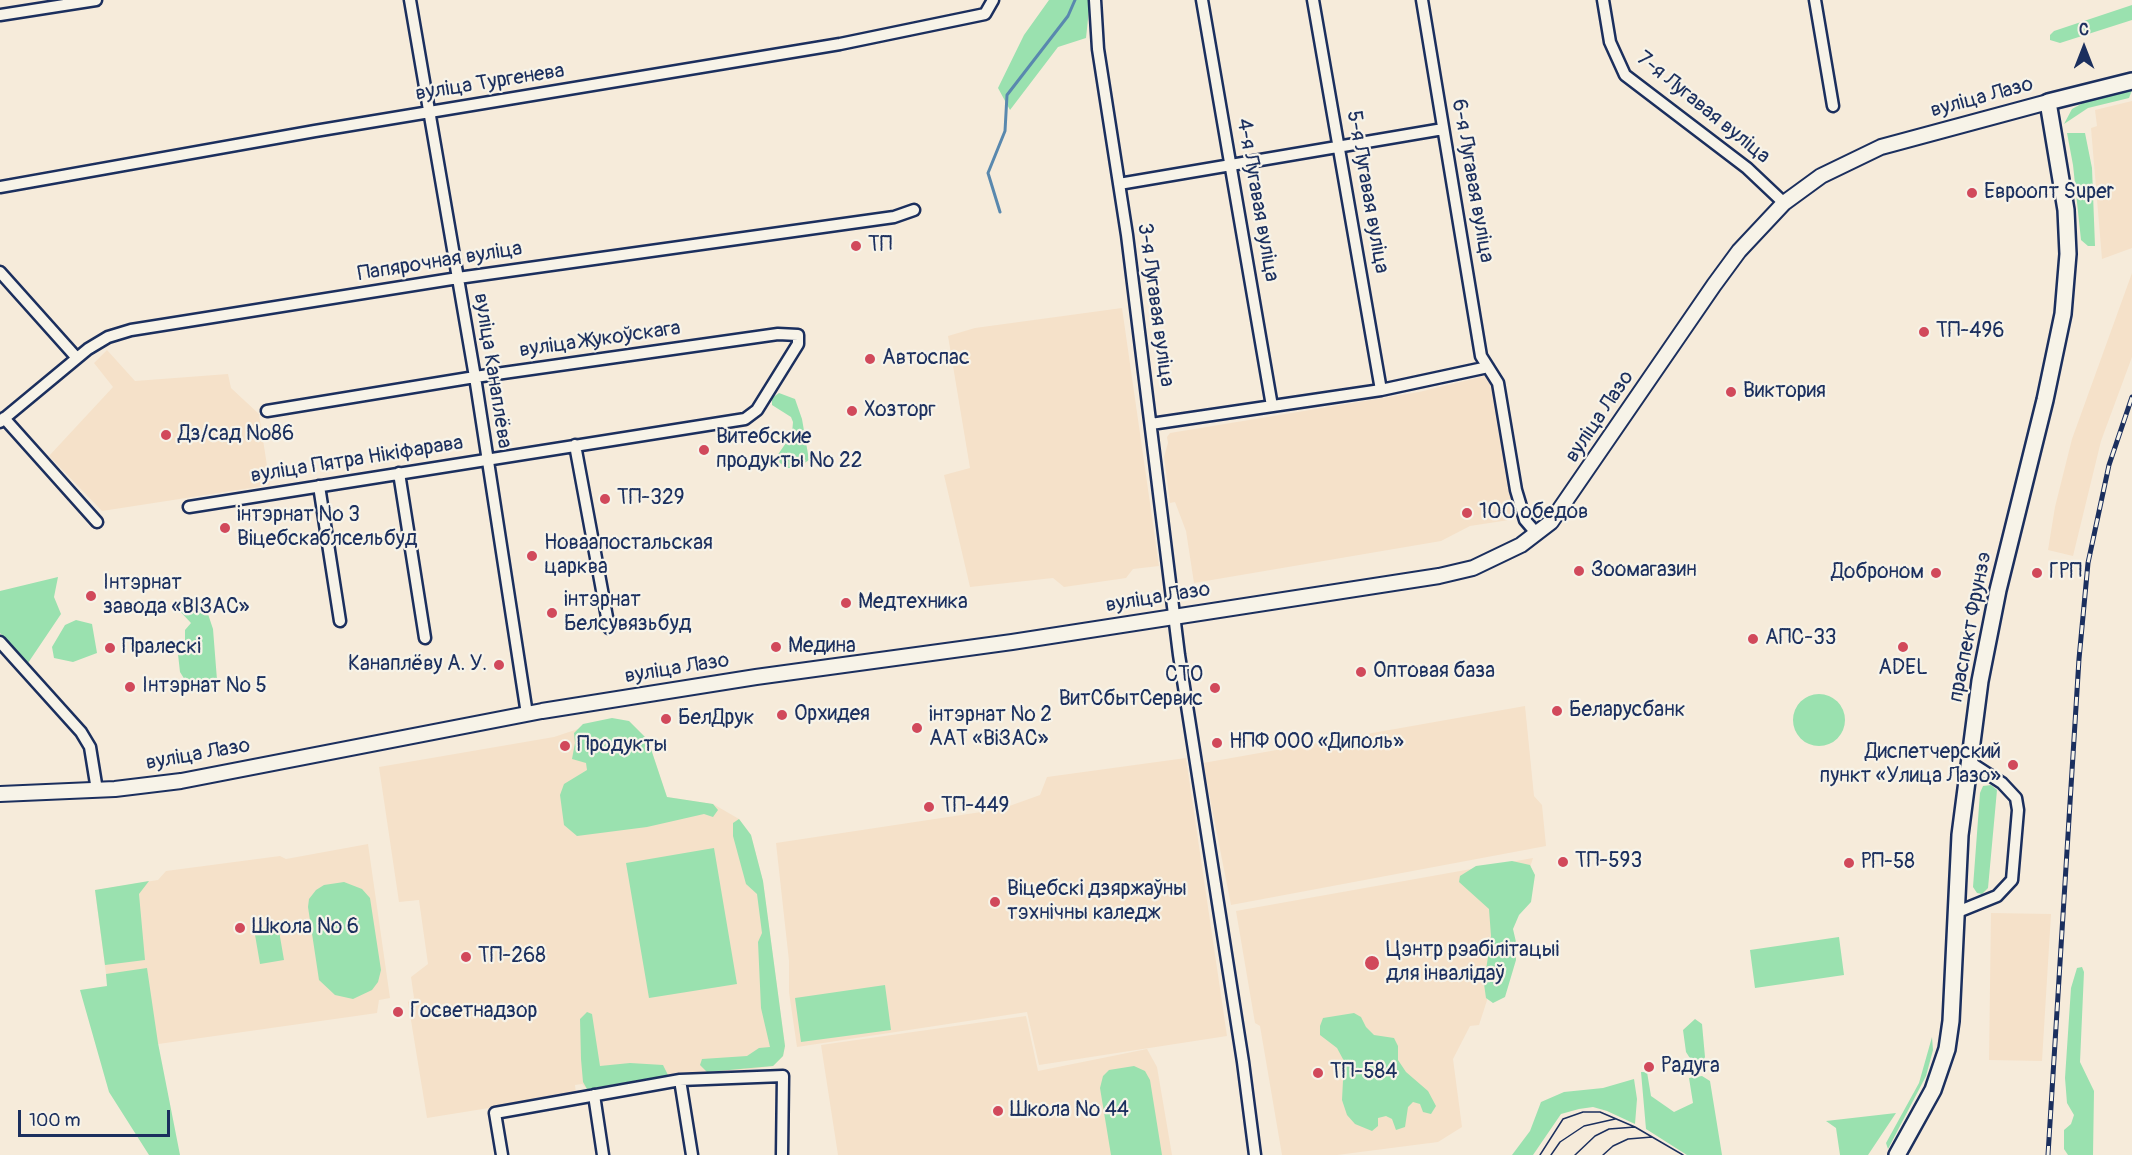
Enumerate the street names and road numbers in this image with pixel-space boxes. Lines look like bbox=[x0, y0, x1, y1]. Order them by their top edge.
street label: 7-я Лугавая вуліца bbox=[1631, 46, 1775, 170]
street label: вуліца Тургенева bbox=[414, 59, 566, 107]
street label: вуліца Лазо bbox=[1928, 72, 2036, 124]
street label: 6-я Лугавая вуліца bbox=[1445, 97, 1499, 265]
street label: 5-я Лугавая вуліца bbox=[1340, 109, 1394, 275]
street label: 4-я Лугавая вуліца bbox=[1230, 116, 1284, 284]
street label: 3-я Лугавая вуліца bbox=[1131, 221, 1179, 389]
street label: Папярочная вуліца bbox=[356, 237, 524, 287]
street label: вуліца Канаплёва bbox=[467, 292, 517, 450]
street label: вуліца Жукоўскага bbox=[518, 316, 682, 364]
street label: вуліца Лазо bbox=[1560, 366, 1640, 468]
street label: вуліца Пятра Нікіфарава bbox=[249, 431, 465, 489]
street label: праспект Фрунзэ bbox=[1944, 550, 1998, 704]
street label: вуліца Лазо bbox=[1104, 577, 1212, 619]
street label: вуліца Лазо bbox=[623, 648, 731, 690]
street label: вуліца Лазо bbox=[144, 733, 252, 777]

